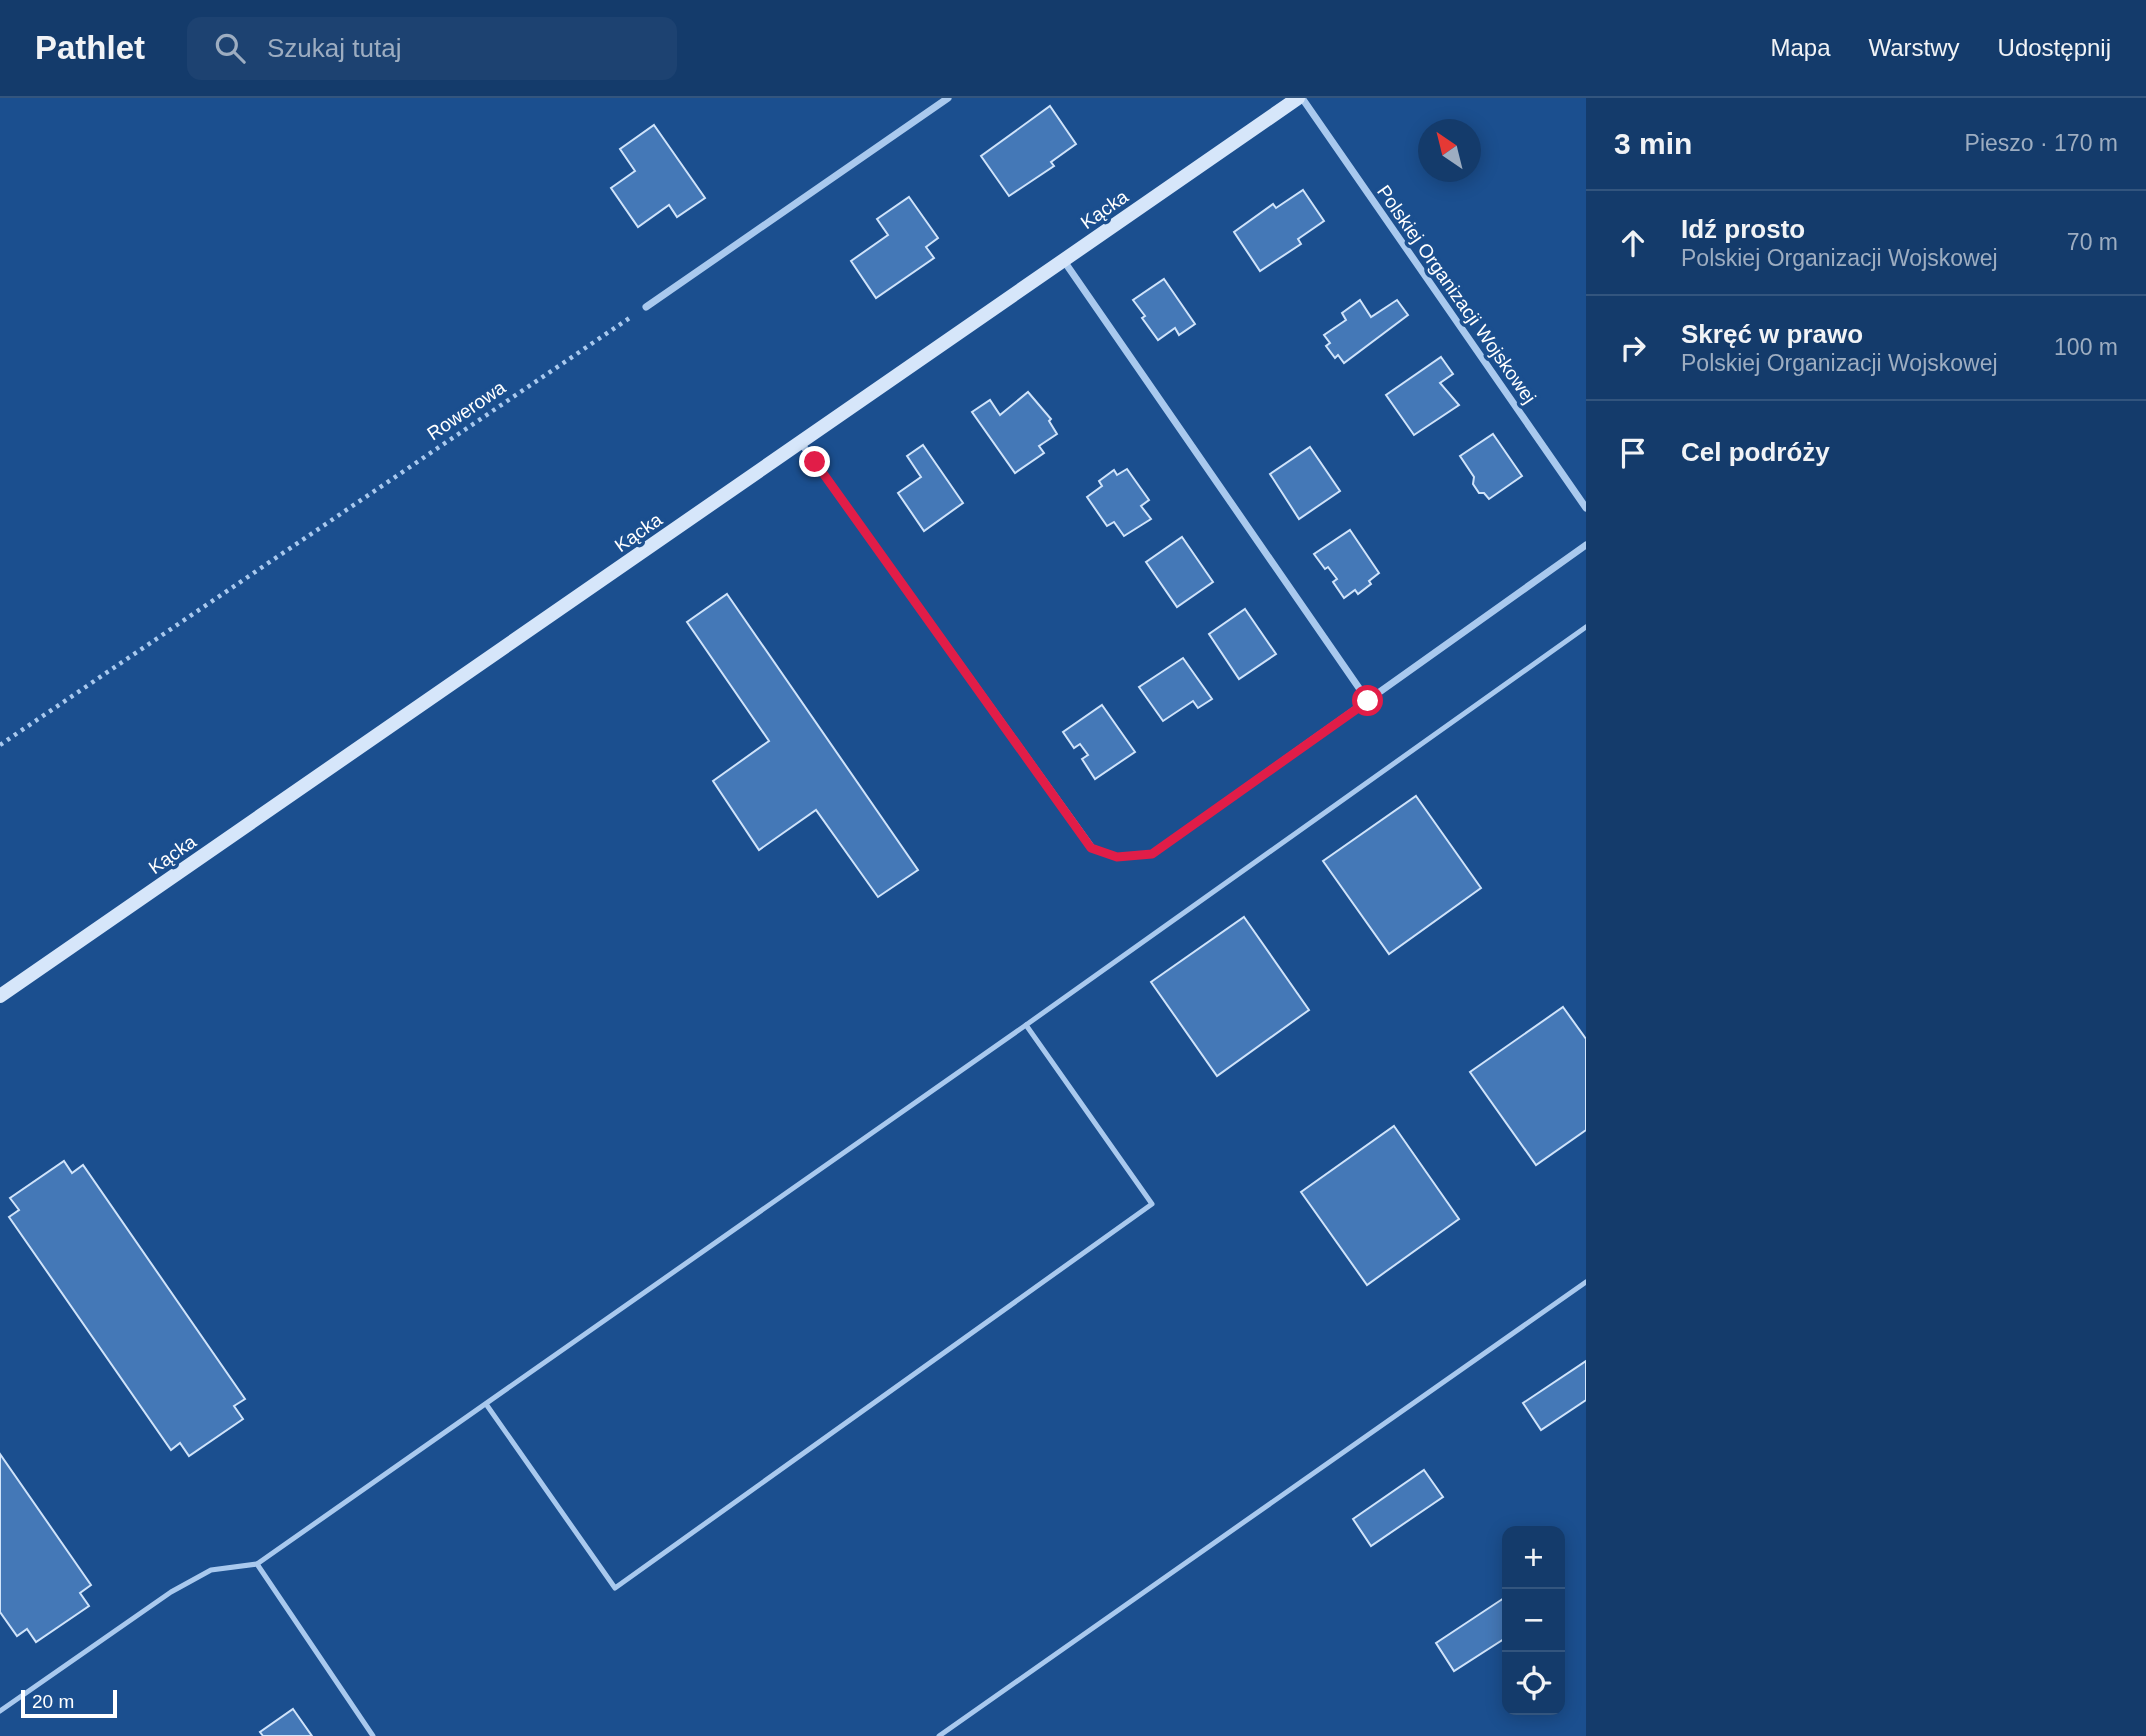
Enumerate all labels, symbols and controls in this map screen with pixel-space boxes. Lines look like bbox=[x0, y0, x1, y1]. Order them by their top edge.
search box bbox=[187, 17, 677, 80]
text: Pathlet bbox=[35, 29, 145, 66]
icon: search bbox=[211, 29, 249, 67]
text: Szukaj tutaj bbox=[267, 33, 401, 63]
text: Mapa bbox=[1770, 34, 1830, 61]
text: Warstwy bbox=[1868, 34, 1960, 61]
text: Udostępnij bbox=[1998, 34, 2111, 61]
north arrow bbox=[1418, 119, 1481, 182]
text: 3 min bbox=[1614, 127, 1692, 160]
text: Pieszo · 170 m bbox=[1965, 130, 2118, 156]
street label: Polskiej Organizacji Wojskowej bbox=[1373, 181, 1540, 407]
street label: Kącka bbox=[1077, 185, 1132, 233]
text: Idź prosto bbox=[1681, 214, 1805, 244]
icon: ahead bbox=[1614, 224, 1652, 262]
text: 70 m bbox=[2067, 229, 2118, 255]
text: Polskiej Organizacji Wojskowej bbox=[1681, 245, 1998, 271]
text: Skręć w prawo bbox=[1681, 319, 1863, 349]
icon: right bbox=[1614, 329, 1652, 367]
text: 100 m bbox=[2054, 334, 2118, 360]
text: Polskiej Organizacji Wojskowej bbox=[1681, 350, 1998, 376]
street label: Rowerowa bbox=[423, 376, 510, 444]
icon: arrive bbox=[1614, 434, 1652, 472]
text: Cel podróży bbox=[1681, 437, 1830, 467]
route end bbox=[799, 446, 830, 477]
street label: Kącka bbox=[611, 508, 666, 556]
route start bbox=[1352, 685, 1383, 716]
street label: Kącka bbox=[145, 830, 200, 878]
map controls bbox=[1502, 1526, 1565, 1715]
button: + bbox=[1502, 1526, 1565, 1589]
button: − bbox=[1502, 1589, 1565, 1652]
button: locate bbox=[1502, 1652, 1565, 1715]
scale bar bbox=[21, 1687, 117, 1719]
text: 20 m bbox=[32, 1691, 74, 1712]

